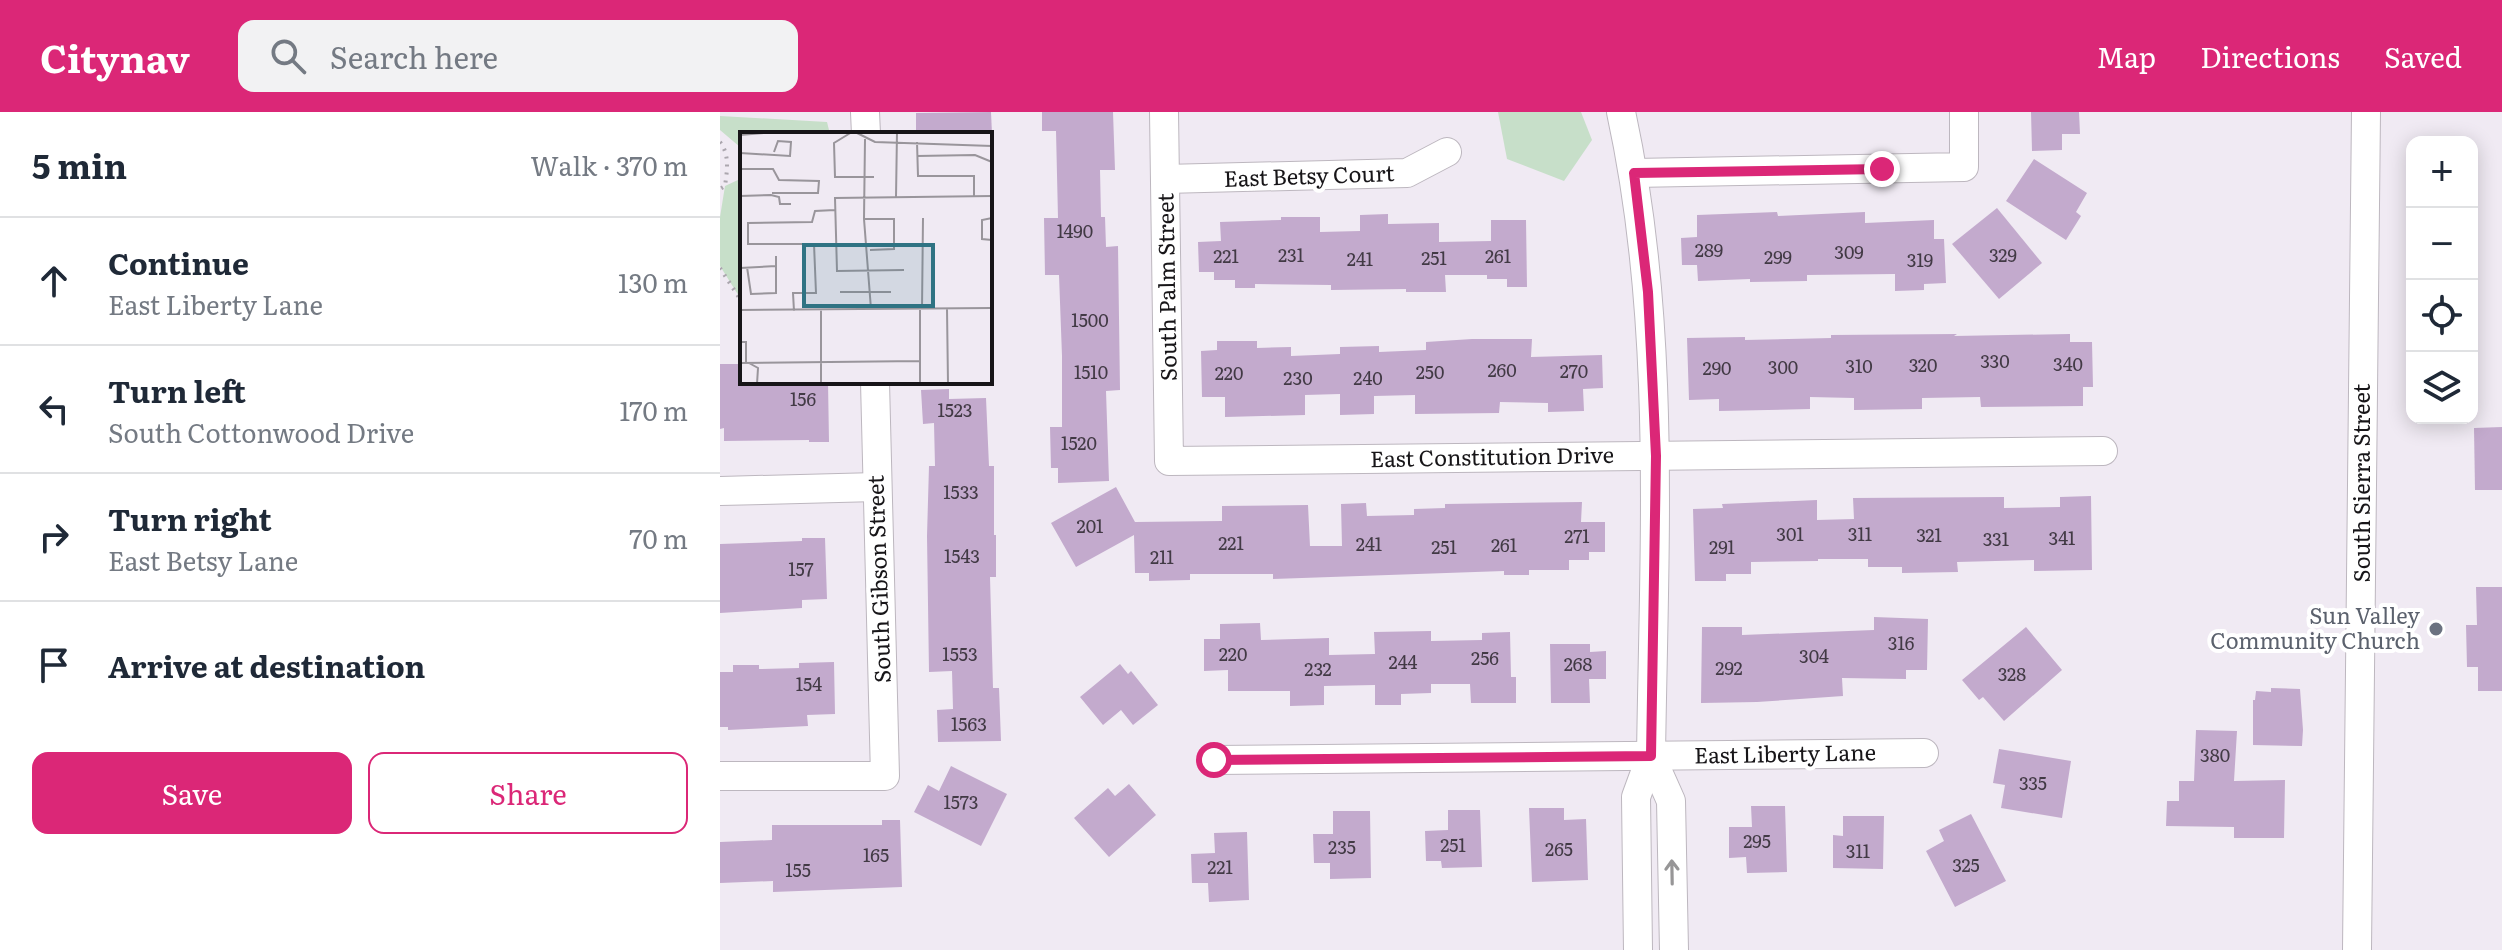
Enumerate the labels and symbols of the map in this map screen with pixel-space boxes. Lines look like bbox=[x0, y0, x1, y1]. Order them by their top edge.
inset map bbox=[740, 132, 992, 384]
route end bbox=[1864, 151, 1900, 187]
street label: East Betsy Court bbox=[1223, 155, 1395, 194]
street label: South Palm Street bbox=[1147, 193, 1184, 381]
house number: 1490 bbox=[1057, 217, 1093, 244]
house number: 289 bbox=[1695, 236, 1723, 263]
house number: 309 bbox=[1834, 238, 1864, 265]
house number: 231 bbox=[1278, 241, 1304, 268]
house number: 329 bbox=[1989, 241, 2017, 268]
house number: 221 bbox=[1213, 242, 1239, 269]
house number: 261 bbox=[1485, 242, 1511, 269]
house number: 299 bbox=[1764, 243, 1792, 270]
house number: 251 bbox=[1421, 244, 1447, 271]
house number: 241 bbox=[1347, 245, 1373, 272]
house number: 319 bbox=[1907, 246, 1933, 273]
house number: 1500 bbox=[1071, 306, 1109, 333]
house number: 330 bbox=[1980, 347, 2010, 374]
house number: 340 bbox=[2053, 350, 2083, 377]
house number: 320 bbox=[1909, 351, 1937, 378]
house number: 310 bbox=[1845, 352, 1873, 379]
house number: 300 bbox=[1768, 353, 1798, 380]
house number: 290 bbox=[1703, 354, 1731, 381]
house number: 260 bbox=[1487, 356, 1517, 383]
house number: 270 bbox=[1560, 357, 1588, 384]
house number: 1510 bbox=[1074, 358, 1108, 385]
house number: 250 bbox=[1416, 358, 1444, 385]
house number: 220 bbox=[1215, 359, 1243, 386]
house number: 230 bbox=[1283, 364, 1313, 391]
house number: 240 bbox=[1353, 364, 1383, 391]
street label: South Sierra Street bbox=[2344, 383, 2377, 582]
house number: 156 bbox=[790, 385, 816, 412]
house number: 1523 bbox=[937, 396, 973, 423]
house number: 1520 bbox=[1061, 429, 1097, 456]
street label: East Constitution Drive bbox=[1370, 437, 1614, 474]
street label: South Gibson Street bbox=[857, 474, 898, 684]
house number: 1533 bbox=[943, 478, 979, 505]
house number: 201 bbox=[1077, 512, 1103, 539]
house number: 301 bbox=[1776, 520, 1804, 547]
house number: 311 bbox=[1848, 520, 1872, 547]
house number: 321 bbox=[1916, 521, 1942, 548]
house number: 271 bbox=[1564, 522, 1590, 549]
house number: 341 bbox=[2049, 524, 2075, 551]
house number: 331 bbox=[1983, 525, 2009, 552]
house number: 221 bbox=[1218, 529, 1244, 556]
house number: 241 bbox=[1356, 530, 1382, 557]
house number: 261 bbox=[1491, 531, 1517, 558]
house number: 251 bbox=[1431, 533, 1457, 560]
house number: 291 bbox=[1709, 533, 1735, 560]
house number: 1543 bbox=[944, 542, 980, 569]
house number: 211 bbox=[1150, 543, 1174, 570]
house number: 157 bbox=[788, 555, 814, 582]
place label: Sun Valley Community Church bbox=[2210, 598, 2420, 656]
marker: Sun Valley Community Church bbox=[2427, 620, 2445, 638]
house number: 316 bbox=[1888, 629, 1915, 656]
house number: 1553 bbox=[942, 640, 978, 667]
house number: 220 bbox=[1219, 640, 1247, 667]
house number: 304 bbox=[1799, 642, 1829, 669]
house number: 256 bbox=[1471, 644, 1499, 671]
house number: 244 bbox=[1389, 648, 1418, 675]
house number: 268 bbox=[1564, 650, 1592, 677]
house number: 292 bbox=[1715, 654, 1743, 681]
house number: 232 bbox=[1304, 655, 1332, 682]
house number: 328 bbox=[1998, 660, 2026, 687]
house number: 154 bbox=[796, 670, 822, 697]
house number: 1563 bbox=[951, 710, 987, 737]
street label: East Liberty Lane bbox=[1694, 734, 1876, 771]
house number: 380 bbox=[2200, 741, 2230, 768]
route start bbox=[1196, 742, 1232, 778]
house number: 335 bbox=[2019, 769, 2047, 796]
house number: 1573 bbox=[943, 788, 979, 815]
house number: 295 bbox=[1743, 827, 1771, 854]
house number: 251 bbox=[1440, 831, 1466, 858]
house number: 235 bbox=[1328, 833, 1356, 860]
house number: 265 bbox=[1545, 835, 1573, 862]
house number: 311 bbox=[1846, 837, 1870, 864]
house number: 165 bbox=[863, 841, 889, 868]
house number: 325 bbox=[1952, 851, 1980, 878]
house number: 221 bbox=[1207, 853, 1233, 880]
house number: 155 bbox=[785, 856, 811, 883]
one-way arrow bbox=[1664, 859, 1680, 886]

